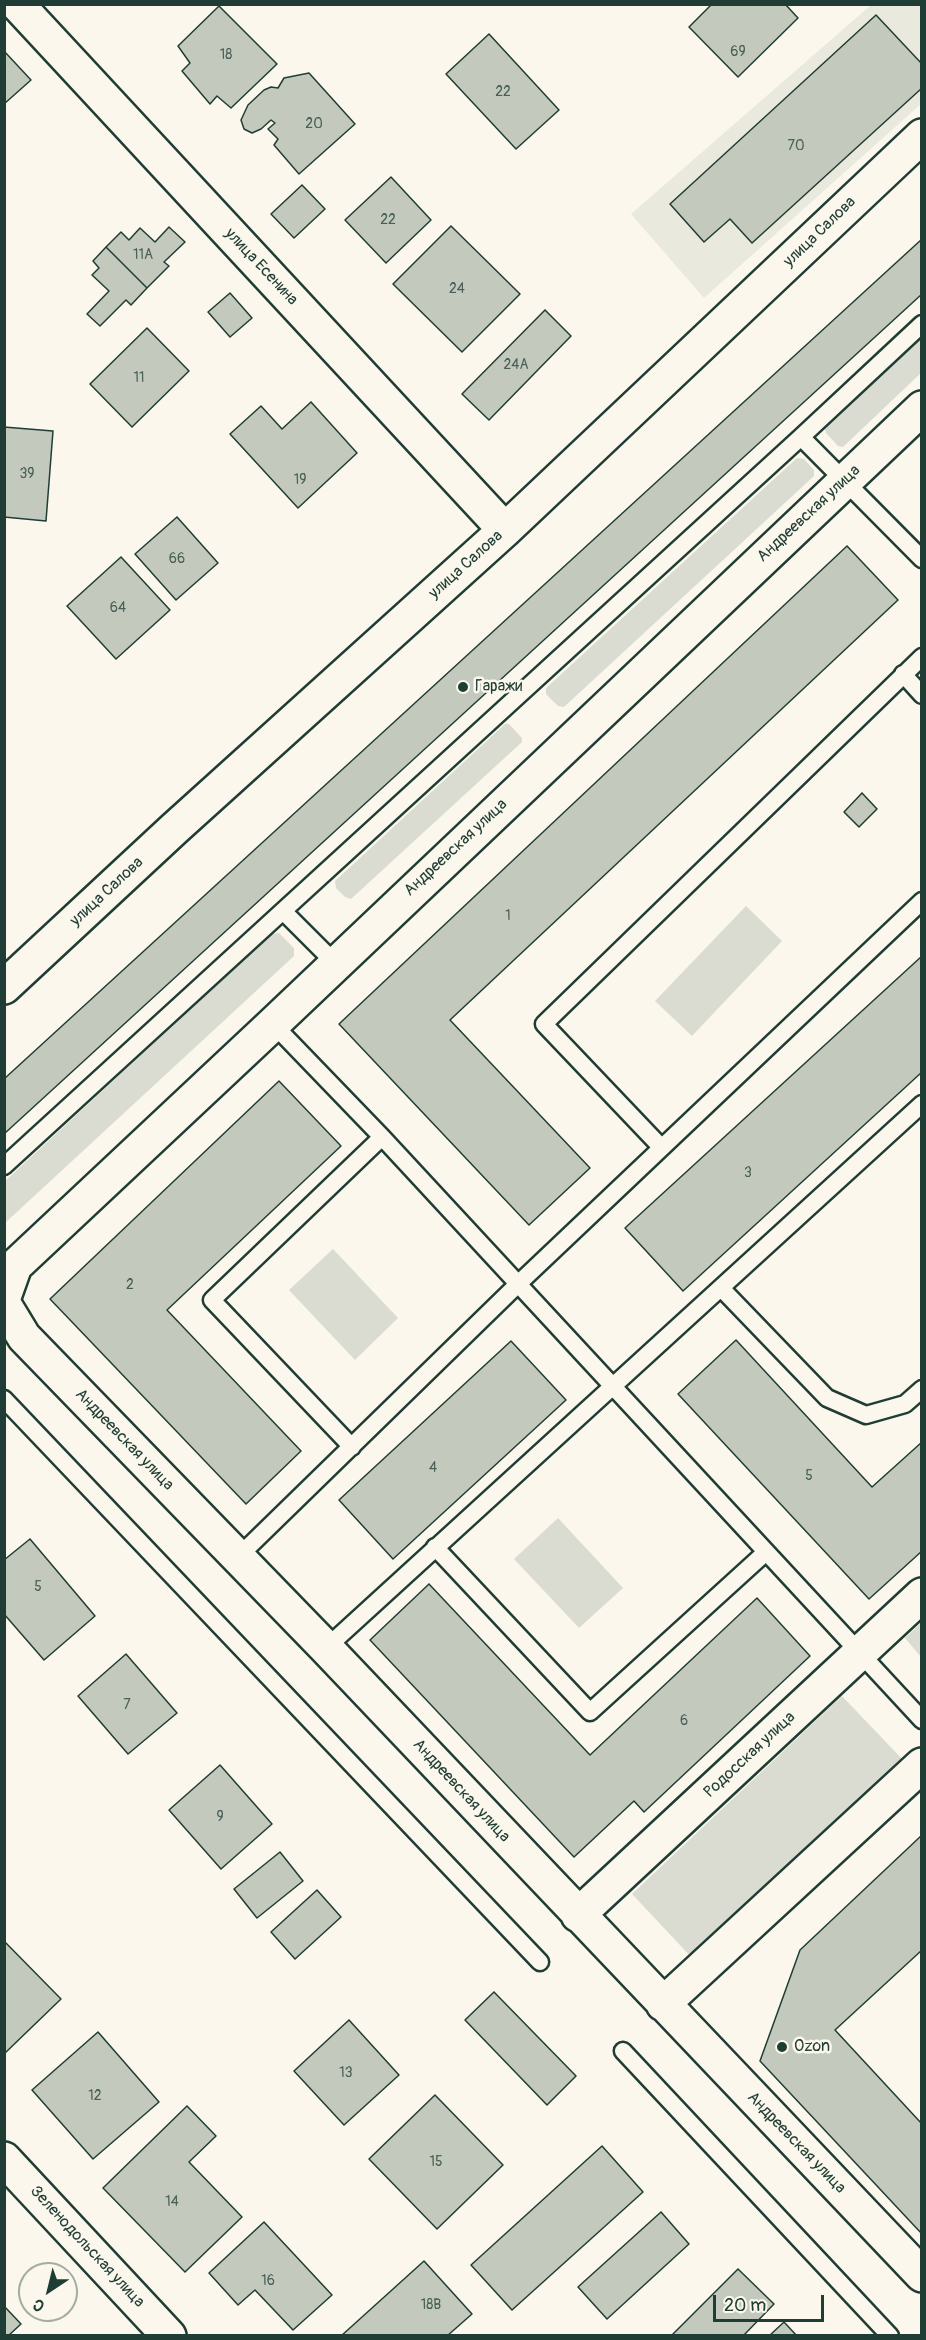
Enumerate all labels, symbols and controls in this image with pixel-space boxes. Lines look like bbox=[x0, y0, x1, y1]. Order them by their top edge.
house number: 69 bbox=[730, 44, 746, 60]
house number: 18 bbox=[220, 47, 232, 63]
house number: 22 bbox=[495, 84, 511, 100]
house number: 20 bbox=[305, 116, 323, 132]
house number: 70 bbox=[788, 138, 804, 154]
street label: улица Салова bbox=[780, 193, 860, 271]
house number: 22 bbox=[380, 212, 396, 228]
street label: улица Есенина bbox=[221, 225, 301, 309]
house number: 11А bbox=[133, 247, 153, 263]
house number: 24 bbox=[449, 281, 465, 297]
house number: 24А bbox=[503, 357, 529, 373]
house number: 11 bbox=[134, 370, 144, 386]
street label: Андреевская улица bbox=[754, 461, 864, 567]
house number: 39 bbox=[19, 466, 35, 482]
house number: 19 bbox=[294, 472, 306, 488]
street label: улица Салова bbox=[425, 527, 507, 603]
house number: 66 bbox=[169, 551, 185, 567]
house number: 64 bbox=[110, 600, 126, 616]
place label: Гаражи bbox=[475, 677, 522, 697]
marker: Гаражи bbox=[456, 680, 470, 694]
street label: Андреевская улица bbox=[401, 795, 511, 901]
street label: улица Салова bbox=[66, 853, 148, 931]
house number: 1 bbox=[505, 908, 511, 924]
house number: 3 bbox=[744, 1165, 752, 1181]
house number: 2 bbox=[126, 1277, 134, 1293]
street label: Андреевская улица bbox=[71, 1385, 177, 1495]
house number: 4 bbox=[429, 1460, 437, 1476]
house number: 5 bbox=[805, 1468, 813, 1484]
house number: 5 bbox=[34, 1579, 42, 1595]
house number: 7 bbox=[123, 1697, 131, 1713]
street label: Родосская улица bbox=[700, 1708, 800, 1802]
house number: 6 bbox=[680, 1713, 688, 1729]
street label: Андреевская улица bbox=[408, 1736, 514, 1846]
house number: 9 bbox=[216, 1809, 224, 1825]
place label: Ozon bbox=[794, 2037, 830, 2057]
marker: Ozon bbox=[775, 2040, 789, 2054]
house number: 13 bbox=[339, 2065, 353, 2081]
house number: 12 bbox=[88, 2088, 102, 2104]
street label: Андреевская улица bbox=[743, 2088, 849, 2198]
house number: 15 bbox=[429, 2154, 443, 2170]
street label: Зеленодольская улица bbox=[26, 2182, 148, 2312]
house number: 14 bbox=[165, 2194, 179, 2210]
north arrow bbox=[18, 2262, 78, 2322]
house number: 16 bbox=[261, 2273, 275, 2289]
scale bar bbox=[716, 2283, 827, 2321]
text: С bbox=[29, 2294, 49, 2316]
text: 20 m bbox=[724, 2294, 766, 2317]
house number: 18В bbox=[421, 2297, 441, 2313]

